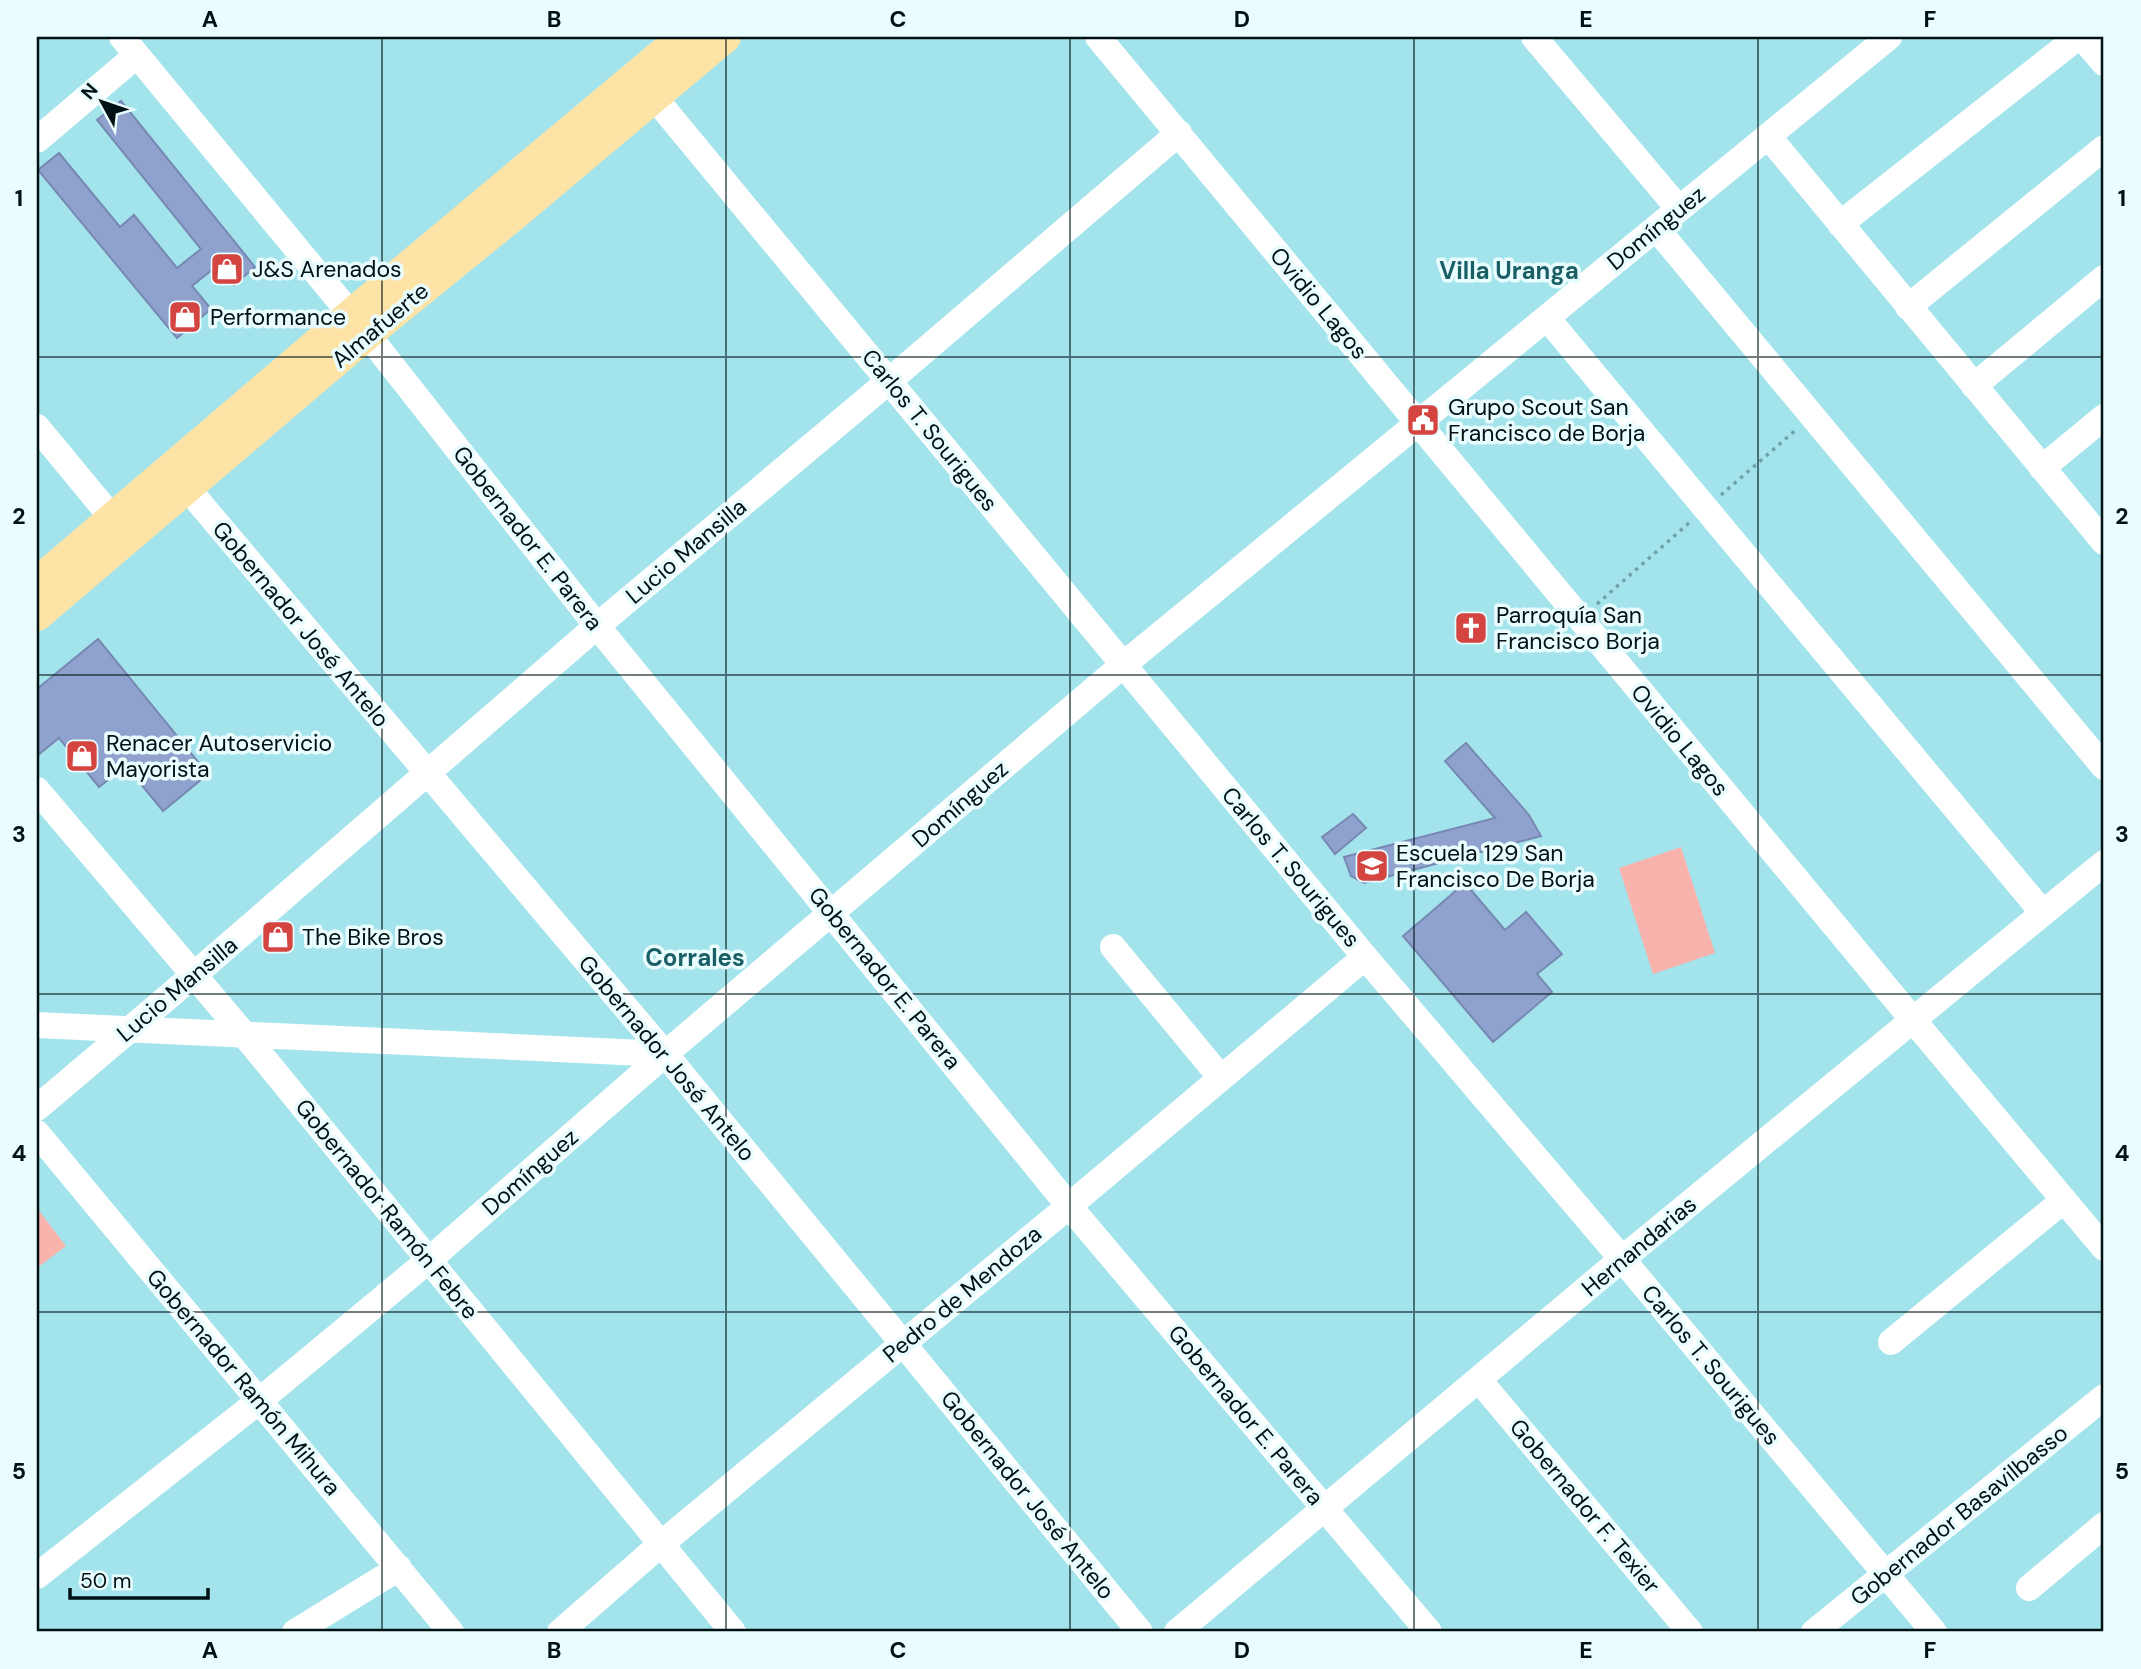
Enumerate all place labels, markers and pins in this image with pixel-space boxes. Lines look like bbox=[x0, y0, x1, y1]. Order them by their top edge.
shop icon: J&S Arenados bbox=[208, 250, 246, 288]
place label: J&S Arenados bbox=[252, 254, 402, 284]
shop icon: Performance bbox=[166, 298, 204, 336]
place label: Performance bbox=[210, 302, 346, 332]
place label: Grupo Scout San Francisco de Borja bbox=[1448, 392, 1645, 448]
public building icon: Grupo Scout San Francisco de Borja bbox=[1404, 401, 1442, 439]
place label: Parroquía San Francisco Borja bbox=[1496, 600, 1660, 656]
church icon: Parroquía San Francisco Borja bbox=[1452, 609, 1490, 647]
place label: Renacer Autoservicio Mayorista bbox=[106, 728, 332, 784]
shop icon: Renacer Autoservicio Mayorista bbox=[63, 737, 101, 775]
place label: Escuela 129 San Francisco De Borja bbox=[1396, 838, 1595, 894]
school or university icon: Escuela 129 San Francisco De Borja bbox=[1353, 847, 1391, 885]
shop icon: The Bike Bros bbox=[259, 918, 297, 956]
place label: The Bike Bros bbox=[302, 922, 444, 952]

